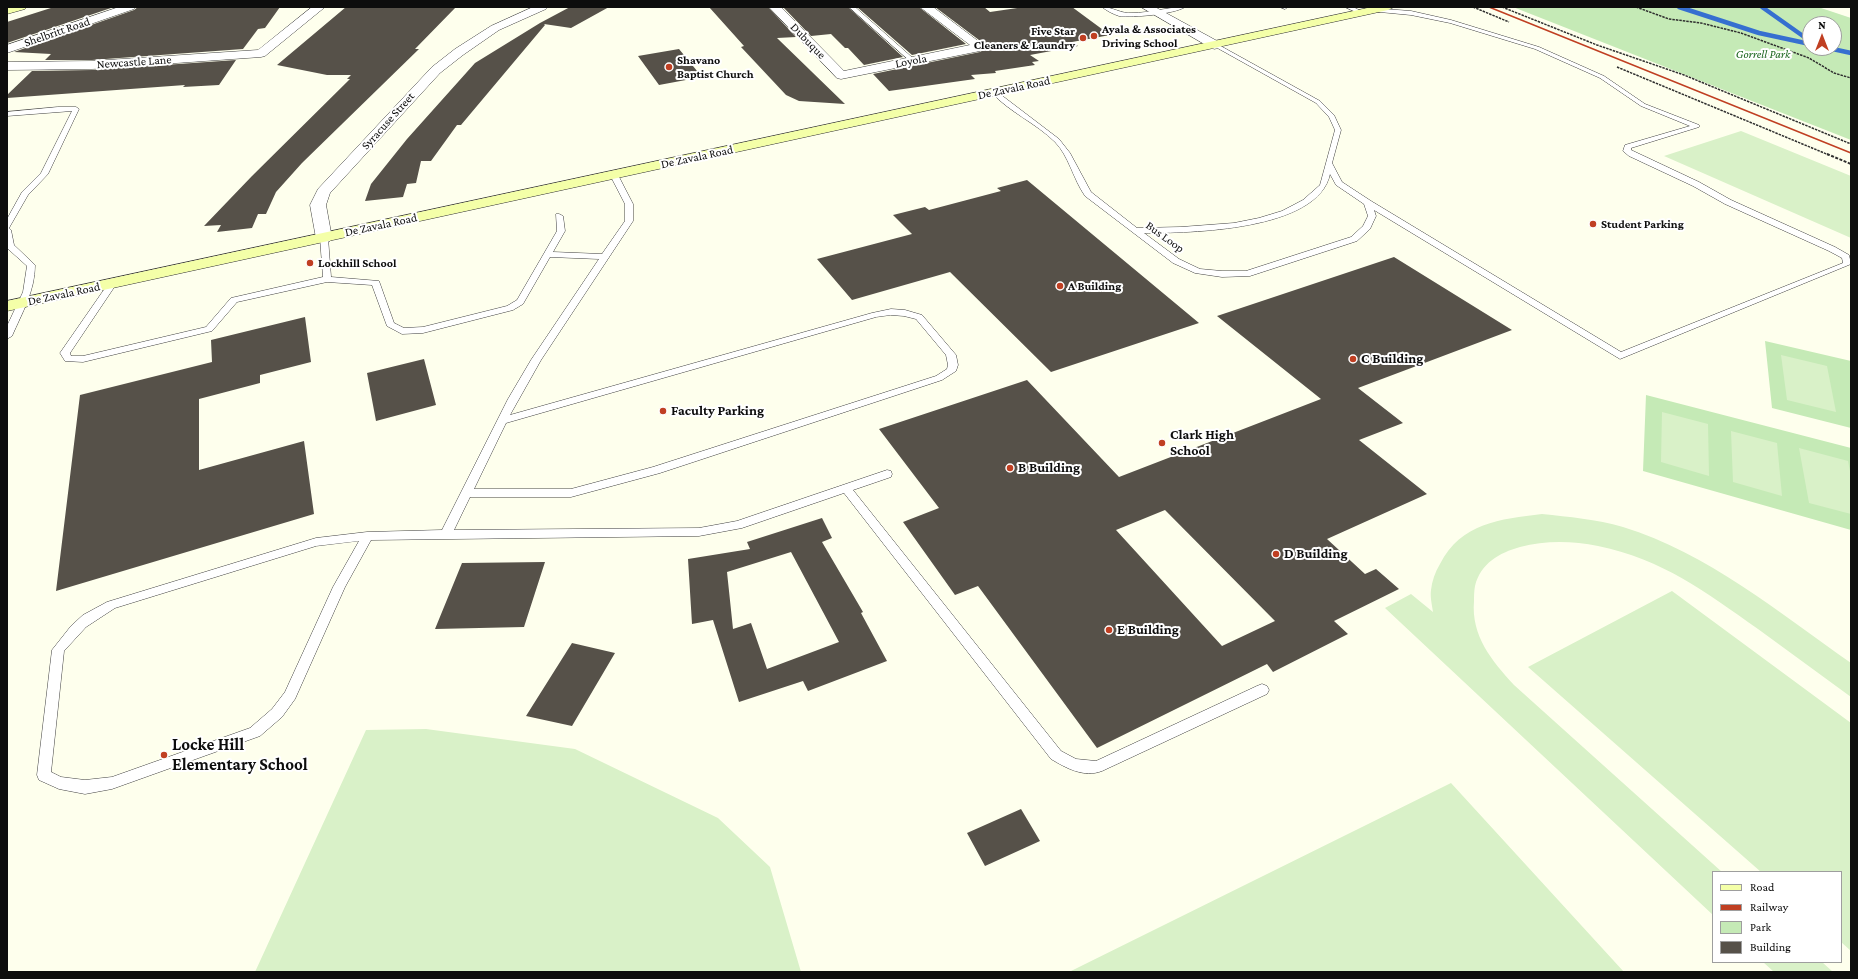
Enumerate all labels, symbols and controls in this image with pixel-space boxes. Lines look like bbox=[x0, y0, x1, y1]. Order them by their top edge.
street label: Shelbritt Road bbox=[22, 14, 92, 50]
north arrow bbox=[1802, 16, 1842, 56]
text: N bbox=[1818, 19, 1826, 31]
street label: Dubuque bbox=[787, 20, 829, 62]
place label: Ayala & Associates Driving School bbox=[1102, 22, 1196, 50]
place label: Five Star Cleaners & Laundry bbox=[974, 24, 1075, 52]
marker: Ayala & Associates Driving School bbox=[1089, 31, 1099, 41]
marker: Five Star Cleaners & Laundry bbox=[1078, 33, 1088, 43]
park label: Gorrell Park bbox=[1736, 47, 1790, 61]
street label: Loyola bbox=[894, 51, 928, 71]
street label: Newcastle Lane bbox=[96, 52, 172, 72]
place label: Shavano Baptist Church bbox=[677, 53, 754, 81]
marker: Shavano Baptist Church bbox=[664, 62, 674, 72]
street label: De Zavala Road bbox=[977, 73, 1051, 103]
street label: Syracuse Street bbox=[358, 89, 418, 153]
street label: De Zavala Road bbox=[660, 142, 734, 172]
street label: De Zavala Road bbox=[344, 210, 418, 240]
place label: Student Parking bbox=[1601, 217, 1684, 231]
street label: Bus Loop bbox=[1143, 218, 1187, 256]
marker: Student Parking bbox=[1588, 219, 1598, 229]
place label: Lockhill School bbox=[318, 256, 396, 270]
marker: Lockhill School bbox=[305, 258, 315, 268]
street label: De Zavala Road bbox=[27, 279, 101, 309]
place label: A Building bbox=[1068, 279, 1121, 293]
marker: A Building bbox=[1055, 281, 1065, 291]
place label: C Building bbox=[1361, 351, 1423, 367]
marker: C Building bbox=[1348, 354, 1358, 364]
place label: Faculty Parking bbox=[671, 403, 764, 419]
marker: Faculty Parking bbox=[658, 406, 668, 416]
place label: Clark High School bbox=[1170, 427, 1234, 460]
marker: Clark High School bbox=[1157, 438, 1167, 448]
place label: B Building bbox=[1018, 460, 1080, 476]
marker: B Building bbox=[1005, 463, 1015, 473]
place label: D Building bbox=[1284, 546, 1348, 562]
marker: D Building bbox=[1271, 549, 1281, 559]
place label: E Building bbox=[1117, 622, 1179, 638]
marker: E Building bbox=[1104, 625, 1114, 635]
place label: Locke Hill Elementary School bbox=[172, 735, 308, 775]
marker: Locke Hill Elementary School bbox=[159, 750, 169, 760]
legend bbox=[1712, 871, 1842, 963]
text: Road bbox=[1750, 880, 1774, 894]
text: Railway bbox=[1750, 900, 1788, 914]
text: Park bbox=[1750, 920, 1771, 934]
text: Building bbox=[1750, 940, 1791, 954]

